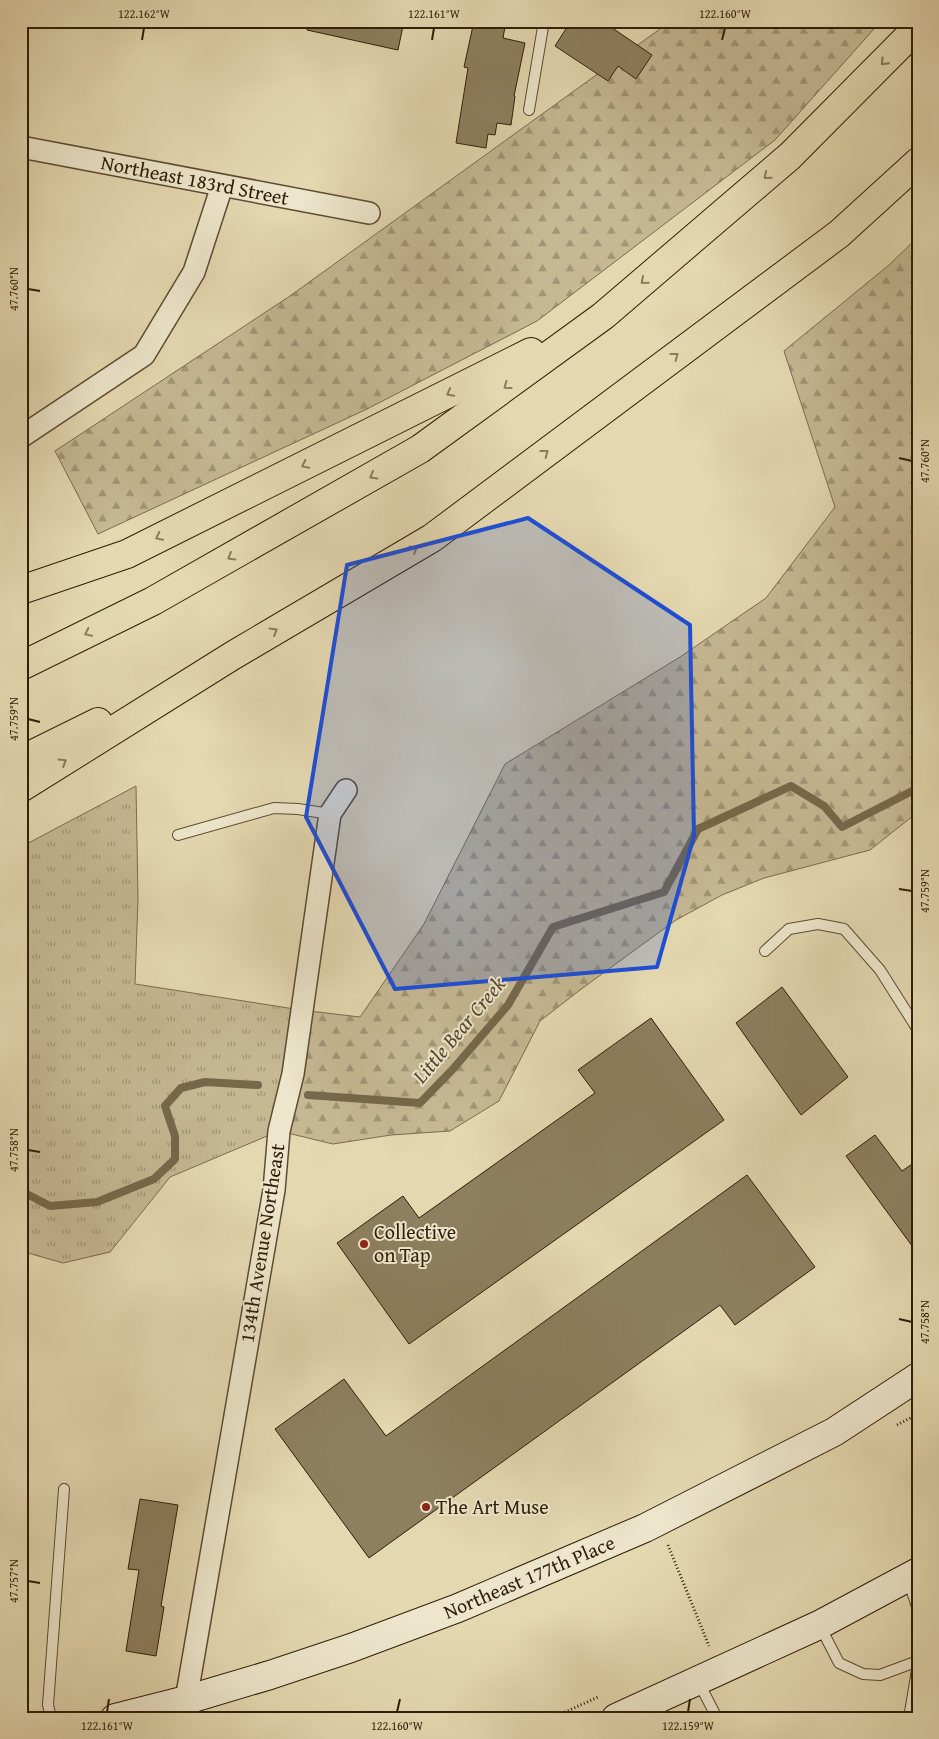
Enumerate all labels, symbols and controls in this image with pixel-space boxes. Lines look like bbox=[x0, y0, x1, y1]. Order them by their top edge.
text: 122.162°W bbox=[118, 5, 171, 22]
text: 122.161°W bbox=[408, 5, 461, 22]
text: 122.160°W bbox=[699, 5, 752, 22]
one-way arrow bbox=[881, 57, 890, 66]
street label: Northeast 183rd Street bbox=[99, 147, 291, 212]
one-way arrow bbox=[764, 170, 773, 179]
text: 47.760°N bbox=[5, 267, 22, 311]
one-way arrow bbox=[641, 276, 650, 284]
one-way arrow bbox=[669, 353, 679, 362]
one-way arrow bbox=[503, 380, 513, 389]
one-way arrow bbox=[446, 387, 455, 397]
text: 47.760°N bbox=[916, 439, 933, 483]
one-way arrow bbox=[539, 451, 548, 459]
one-way arrow bbox=[301, 459, 310, 469]
one-way arrow bbox=[369, 470, 378, 480]
one-way arrow bbox=[155, 531, 164, 542]
one-way arrow bbox=[408, 545, 417, 555]
one-way arrow bbox=[228, 550, 237, 560]
one-way arrow bbox=[84, 627, 93, 637]
one-way arrow bbox=[268, 628, 277, 638]
text: 47.759°N bbox=[5, 697, 22, 741]
one-way arrow bbox=[57, 759, 66, 769]
text: 47.759°N bbox=[916, 869, 933, 913]
water label: Little Bear Creek bbox=[404, 969, 513, 1091]
text: 47.758°N bbox=[5, 1128, 22, 1172]
street label: 134th Avenue Northeast bbox=[231, 1141, 292, 1344]
place label: Collective on Tap bbox=[374, 1217, 456, 1269]
marker: Collective on Tap bbox=[358, 1238, 370, 1250]
text: 47.758°N bbox=[916, 1300, 933, 1344]
place label: The Art Muse bbox=[436, 1492, 549, 1521]
marker: The Art Muse bbox=[420, 1501, 432, 1513]
street label: Northeast 177th Place bbox=[439, 1527, 619, 1626]
text: 47.757°N bbox=[5, 1559, 22, 1603]
text: 122.161°W bbox=[81, 1717, 134, 1734]
text: 122.160°W bbox=[371, 1717, 424, 1734]
text: 122.159°W bbox=[662, 1717, 715, 1734]

